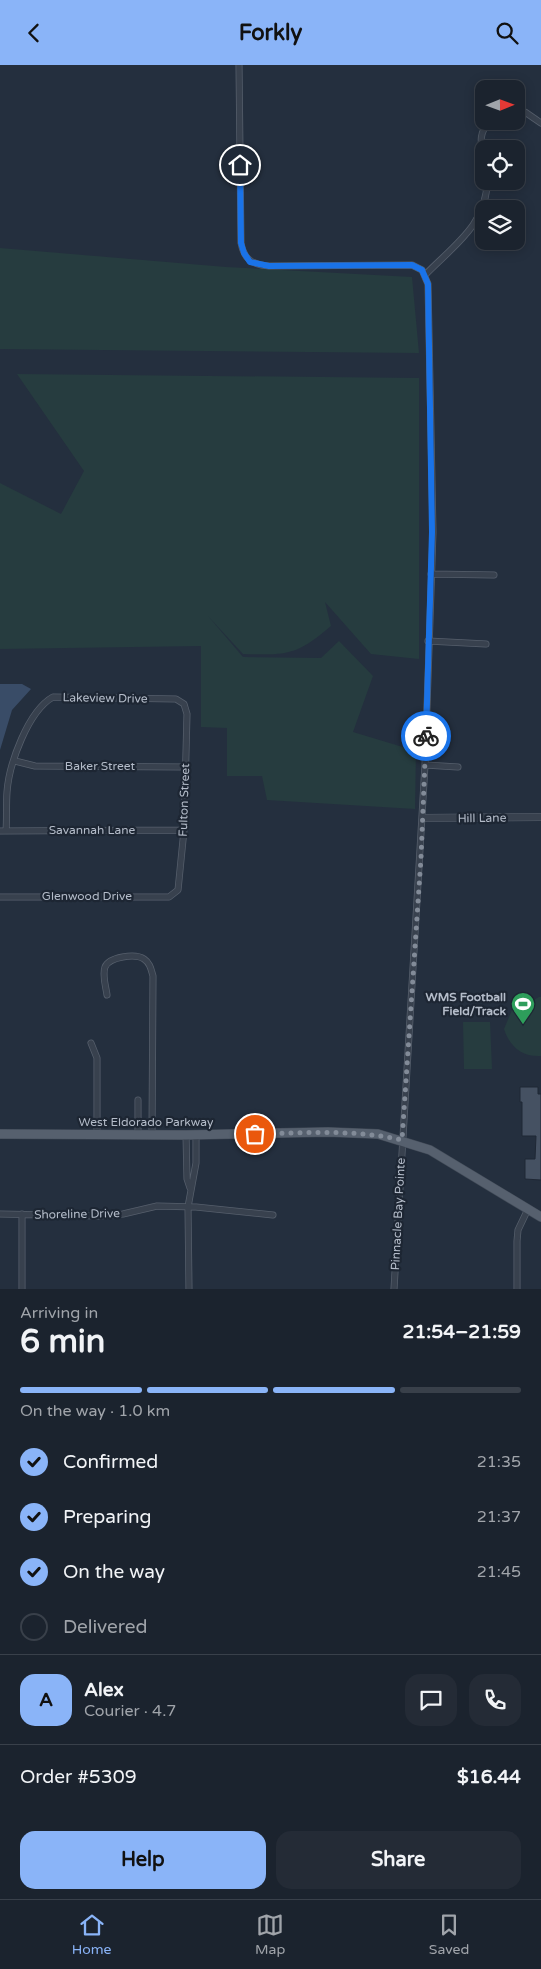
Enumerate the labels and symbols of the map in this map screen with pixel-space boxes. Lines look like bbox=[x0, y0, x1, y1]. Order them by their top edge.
north arrow bbox=[475, 80, 525, 130]
pin bbox=[219, 144, 261, 186]
street label: Lakeview Drive bbox=[62, 690, 148, 706]
courier bbox=[401, 711, 451, 761]
street label: Baker Street bbox=[65, 759, 136, 773]
street label: Fulton Street bbox=[176, 763, 192, 837]
street label: Hill Lane bbox=[457, 811, 507, 825]
street label: Savannah Lane bbox=[49, 823, 136, 837]
street label: Glenwood Drive bbox=[42, 889, 132, 903]
place label: WMS Football Field/Track bbox=[426, 990, 506, 1018]
sports icon: WMS Football Field/Track bbox=[510, 991, 536, 1025]
pin bbox=[234, 1113, 276, 1155]
street label: West Eldorado Parkway bbox=[79, 1115, 214, 1129]
street label: Pinnacle Bay Pointe bbox=[388, 1157, 408, 1271]
street label: Shoreline Drive bbox=[34, 1206, 120, 1222]

